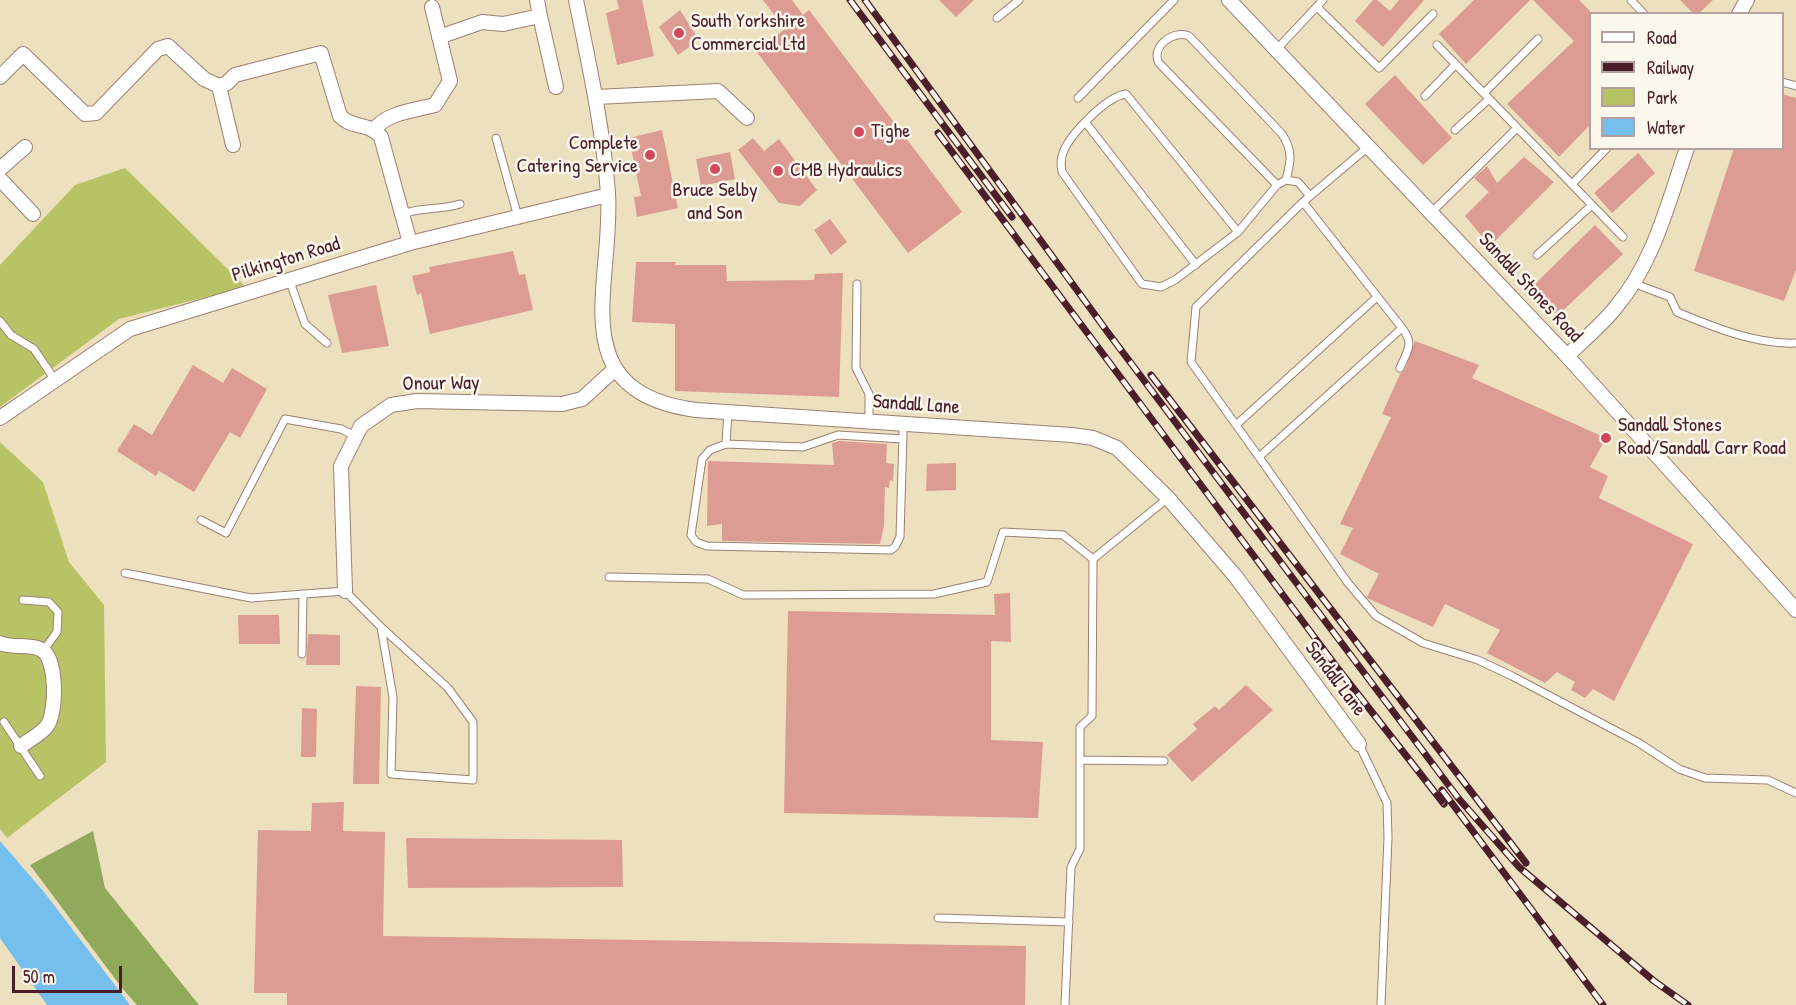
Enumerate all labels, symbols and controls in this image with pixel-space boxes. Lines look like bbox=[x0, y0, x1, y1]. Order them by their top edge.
place label: South Yorkshire Commercial Ltd bbox=[691, 10, 805, 57]
legend bbox=[1589, 12, 1784, 150]
text: Road bbox=[1647, 25, 1677, 50]
marker: South Yorkshire Commercial Ltd bbox=[672, 26, 686, 40]
text: Railway bbox=[1647, 55, 1694, 80]
text: Park bbox=[1647, 85, 1677, 110]
text: Water bbox=[1647, 115, 1685, 140]
place label: Tighe bbox=[871, 120, 910, 144]
marker: Tighe bbox=[852, 125, 866, 139]
place label: Complete Catering Service bbox=[517, 132, 638, 179]
marker: Complete Catering Service bbox=[643, 148, 657, 162]
place label: CMB Hydraulics bbox=[790, 159, 902, 183]
marker: Bruce Selby and Son bbox=[708, 162, 722, 176]
marker: CMB Hydraulics bbox=[771, 164, 785, 178]
place label: Bruce Selby and Son bbox=[672, 179, 758, 226]
street label: Sandall Stones Road bbox=[1473, 228, 1587, 348]
street label: Pilkington Road bbox=[229, 232, 343, 288]
street label: Onour Way bbox=[402, 371, 480, 397]
street label: Sandall Lane bbox=[872, 390, 960, 420]
place label: Sandall Stones Road/Sandall Carr Road bbox=[1618, 414, 1786, 461]
marker: Sandall Stones Road/Sandall Carr Road bbox=[1599, 431, 1613, 445]
street label: Sandall Lane bbox=[1299, 637, 1371, 721]
scale bar bbox=[15, 954, 124, 992]
text: 50 m bbox=[23, 964, 55, 989]

